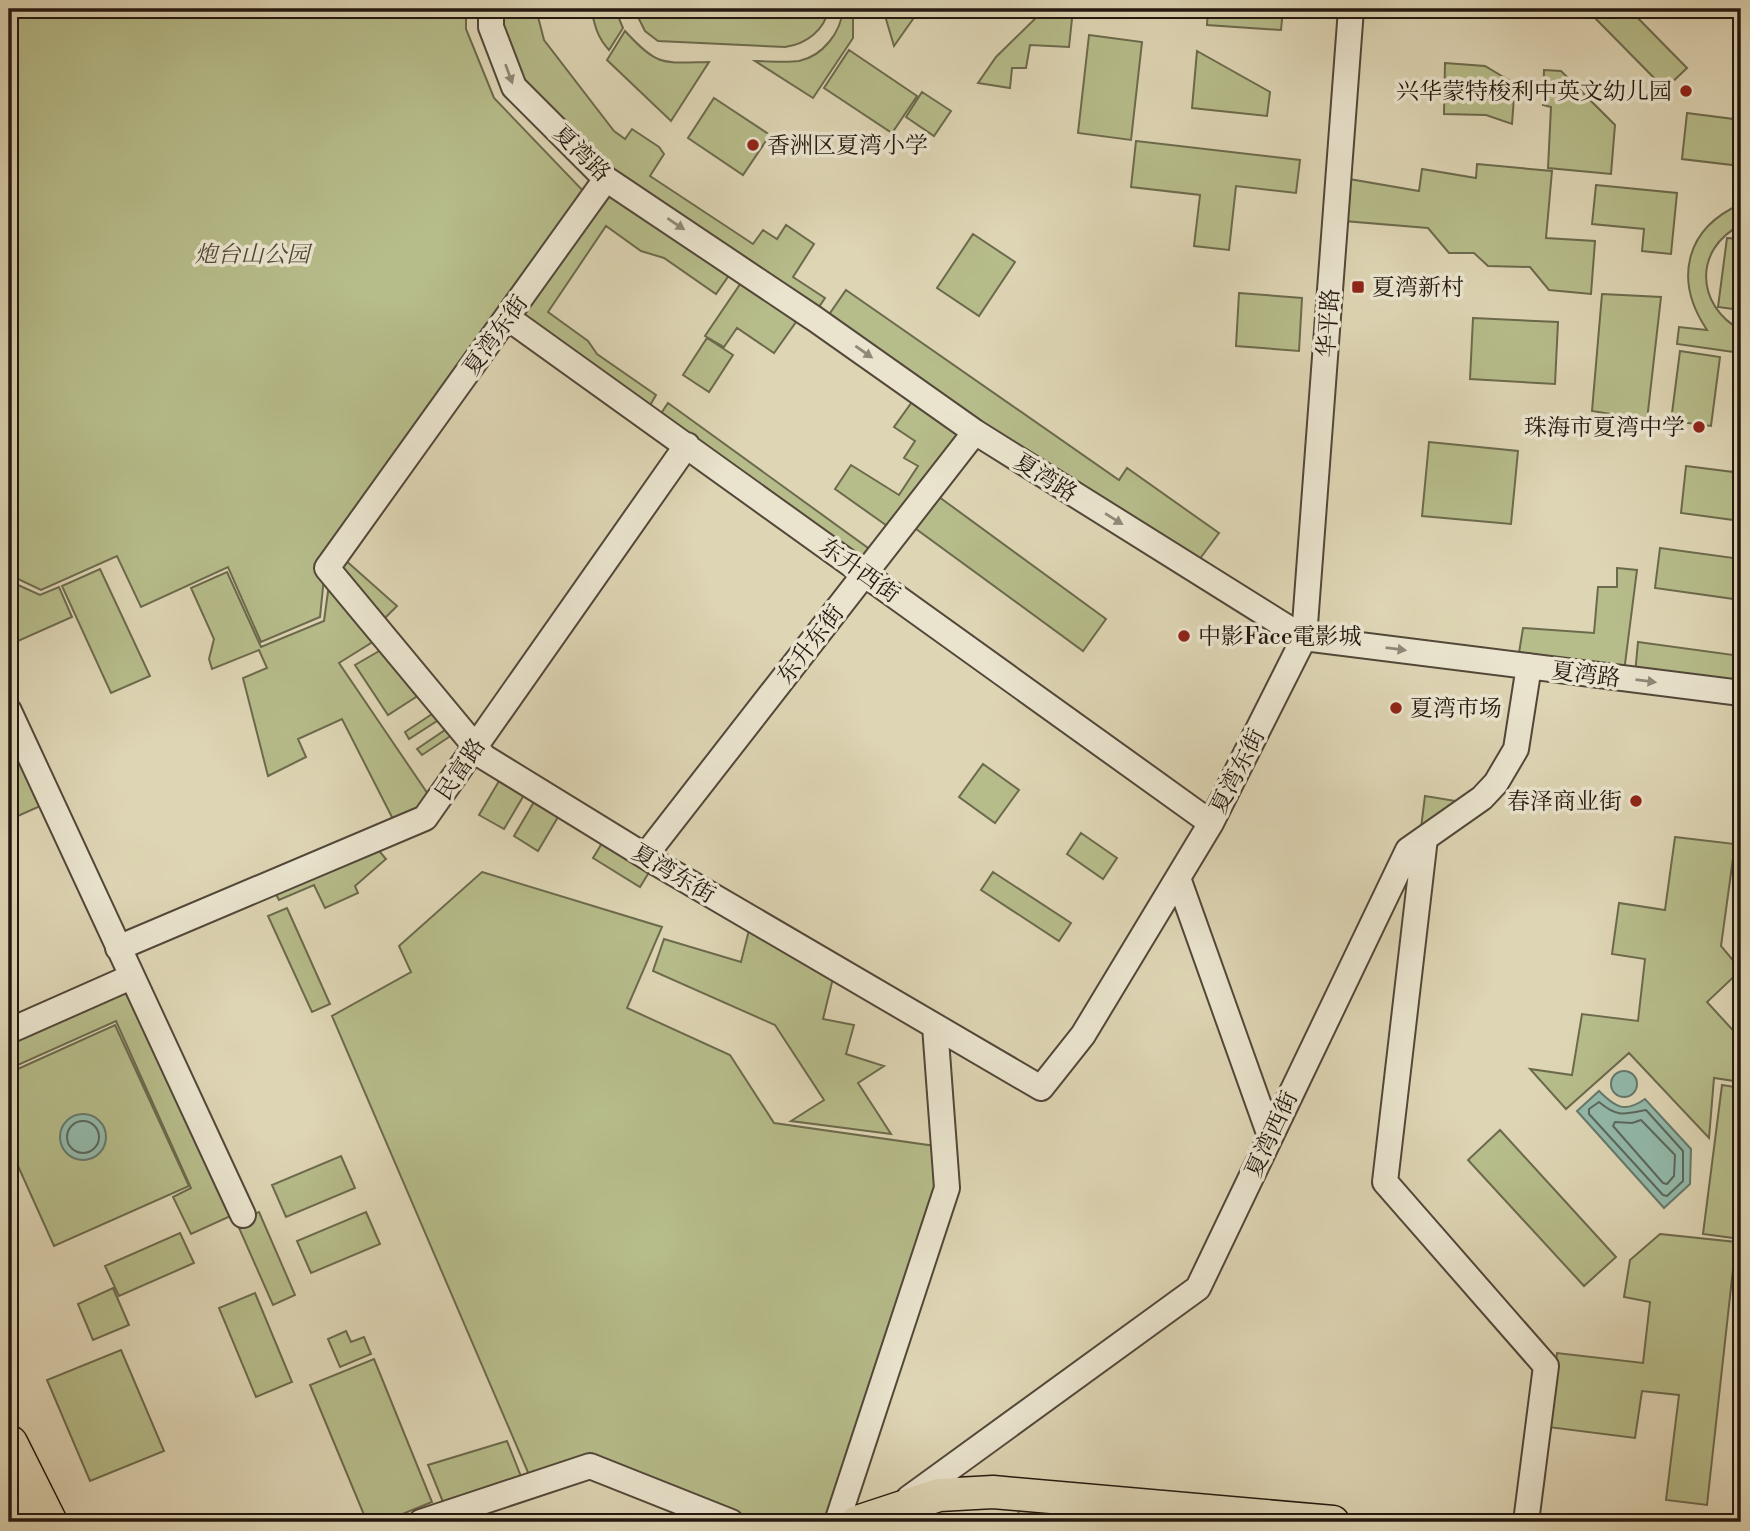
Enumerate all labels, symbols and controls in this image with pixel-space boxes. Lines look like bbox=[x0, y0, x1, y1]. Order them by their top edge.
one-way arrow bbox=[504, 63, 515, 84]
place label: 兴华蒙特梭利中英文幼儿园 bbox=[1396, 78, 1672, 106]
marker: 兴华蒙特梭利中英文幼儿园 bbox=[1678, 83, 1694, 99]
street label: 夏湾路 bbox=[547, 120, 616, 188]
place label: 香洲区夏湾小学 bbox=[767, 132, 928, 160]
marker: 香洲区夏湾小学 bbox=[745, 137, 761, 153]
one-way arrow bbox=[667, 217, 685, 231]
park label: 炮台山公园 bbox=[195, 241, 314, 269]
place label: 夏湾新村 bbox=[1372, 274, 1464, 302]
marker: 夏湾新村 bbox=[1350, 279, 1366, 295]
street label: 华平路 bbox=[1313, 288, 1345, 358]
street label: 夏湾东街 bbox=[457, 290, 534, 381]
one-way arrow bbox=[854, 346, 874, 359]
place label: 珠海市夏湾中学 bbox=[1524, 414, 1685, 442]
marker: 珠海市夏湾中学 bbox=[1691, 419, 1707, 435]
street label: 夏湾路 bbox=[1009, 448, 1082, 508]
one-way arrow bbox=[1105, 513, 1124, 526]
street label: 东升西街 bbox=[814, 532, 905, 609]
street label: 东升东街 bbox=[771, 600, 850, 689]
place label: 中影Face電影城 bbox=[1198, 623, 1362, 651]
marker: 中影Face電影城 bbox=[1176, 628, 1192, 644]
one-way arrow bbox=[1385, 644, 1407, 655]
street label: 夏湾路 bbox=[1550, 657, 1622, 693]
one-way arrow bbox=[1635, 676, 1657, 687]
place label: 夏湾市场 bbox=[1410, 695, 1502, 723]
marker: 夏湾市场 bbox=[1388, 700, 1404, 716]
street label: 夏湾东街 bbox=[1205, 724, 1271, 819]
street label: 民富路 bbox=[430, 733, 492, 806]
place label: 春泽商业街 bbox=[1507, 788, 1622, 816]
marker: 春泽商业街 bbox=[1628, 793, 1644, 809]
street label: 夏湾东街 bbox=[627, 838, 720, 910]
street label: 夏湾西街 bbox=[1240, 1087, 1304, 1182]

